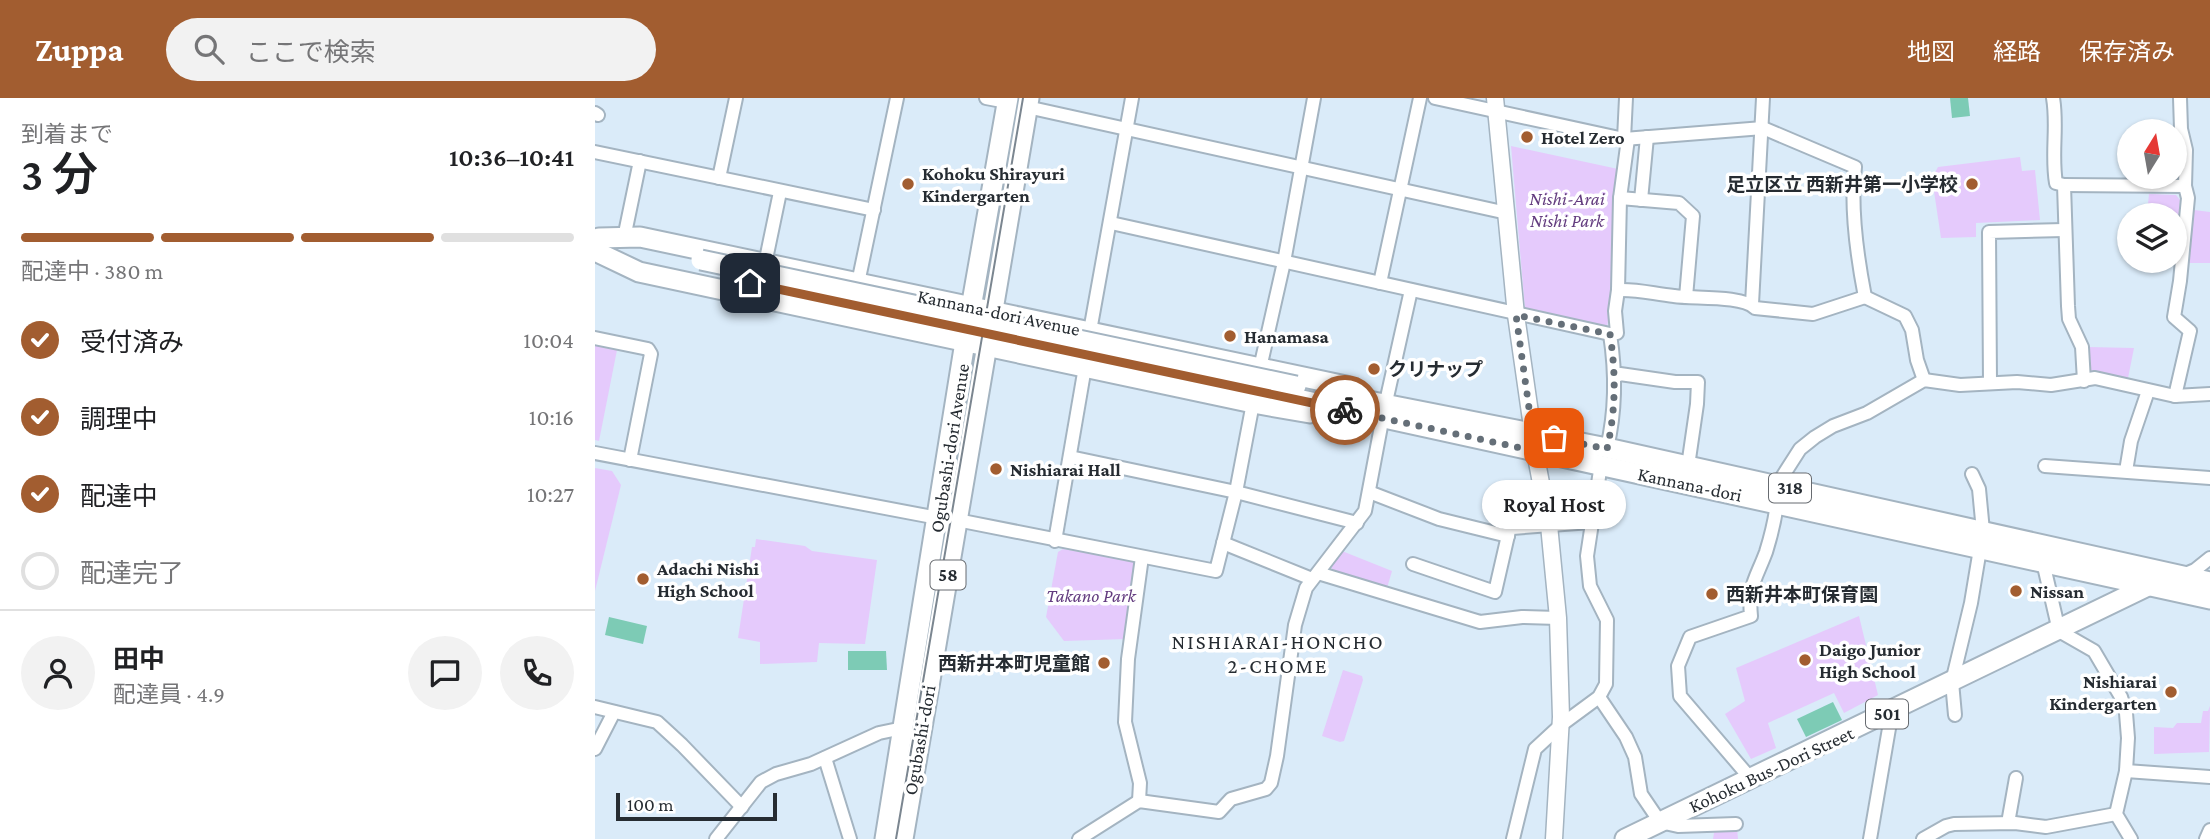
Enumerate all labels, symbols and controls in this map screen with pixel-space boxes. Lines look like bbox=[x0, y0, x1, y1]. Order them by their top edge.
search box bbox=[166, 18, 656, 81]
icon: search bbox=[190, 30, 228, 68]
text: Zuppa bbox=[35, 31, 124, 68]
text: ここで検索 bbox=[246, 38, 376, 67]
text: 地図 bbox=[1907, 38, 1955, 65]
text: 経路 bbox=[1993, 38, 2041, 65]
text: 保存済み bbox=[2079, 38, 2175, 65]
north arrow bbox=[2117, 119, 2187, 189]
map controls bbox=[2117, 119, 2187, 273]
text: 到着まで bbox=[21, 121, 113, 147]
place label: Hotel Zero bbox=[1541, 127, 1625, 148]
marker: Hotel Zero bbox=[1519, 129, 1535, 145]
text: 10:36–10:41 bbox=[449, 143, 574, 172]
text: 3 分 bbox=[21, 149, 98, 200]
place label: Kohoku Shirayuri Kindergarten bbox=[922, 163, 1065, 206]
place label: 足立区立 西新井第一小学校 bbox=[1726, 174, 1958, 195]
marker: Kohoku Shirayuri Kindergarten bbox=[900, 176, 916, 192]
marker: 足立区立 西新井第一小学校 bbox=[1964, 176, 1980, 192]
park label: Nishi-Arai Nishi Park bbox=[1529, 188, 1606, 231]
button: layers bbox=[2117, 203, 2187, 273]
pin bbox=[720, 253, 780, 313]
text: 配達中 · 380 m bbox=[21, 258, 163, 284]
icon: home bbox=[731, 264, 769, 302]
street label: Kannana-dori Avenue bbox=[916, 285, 1082, 340]
icon: check bbox=[21, 321, 59, 359]
place label: Hanamasa bbox=[1244, 326, 1330, 347]
text: 10:04 bbox=[523, 327, 574, 353]
text: 受付済み bbox=[80, 328, 184, 357]
marker: Hanamasa bbox=[1222, 328, 1238, 344]
place label: クリナップ bbox=[1388, 359, 1483, 380]
marker: クリナップ bbox=[1366, 361, 1382, 377]
street label: Ogubashi-dori Avenue bbox=[926, 362, 973, 534]
courier bbox=[1310, 375, 1380, 445]
icon: bike bbox=[1326, 391, 1364, 429]
icon: check bbox=[21, 398, 59, 436]
text: 10:16 bbox=[529, 404, 574, 430]
text: 調理中 bbox=[80, 405, 158, 434]
pin bbox=[1524, 408, 1584, 468]
icon: bag bbox=[1535, 419, 1573, 457]
place label: Nishiarai Hall bbox=[1010, 459, 1121, 480]
marker: Nishiarai Hall bbox=[988, 461, 1004, 477]
street label: Kannana-dori bbox=[1636, 463, 1744, 506]
road number: 318 bbox=[1769, 474, 1811, 502]
icon: check bbox=[21, 475, 59, 513]
callout: Royal Host bbox=[1482, 480, 1626, 529]
text: 10:27 bbox=[527, 481, 574, 507]
text: 配達中 bbox=[80, 482, 158, 511]
text: Royal Host bbox=[1503, 491, 1605, 517]
place label: Adachi Nishi High School bbox=[656, 558, 760, 601]
text: 配達完了 bbox=[80, 559, 184, 588]
road number: 58 bbox=[931, 560, 965, 589]
marker: Adachi Nishi High School bbox=[635, 571, 651, 587]
place label: Nissan bbox=[2030, 581, 2084, 602]
marker: Nissan bbox=[2008, 583, 2024, 599]
place label: 西新井本町保育園 bbox=[1726, 584, 1878, 605]
park label: Takano Park bbox=[1046, 585, 1137, 606]
marker: 西新井本町保育園 bbox=[1704, 586, 1720, 602]
district label: NISHIARAI-HONCHO 2-CHOME bbox=[1172, 630, 1384, 678]
button: person bbox=[21, 636, 95, 710]
button: chat bbox=[408, 636, 482, 710]
button: phone bbox=[500, 636, 574, 710]
place label: Daigo Junior High School bbox=[1819, 639, 1921, 682]
text: 田中 bbox=[113, 645, 165, 674]
marker: Daigo Junior High School bbox=[1797, 652, 1813, 668]
place label: 西新井本町児童館 bbox=[938, 653, 1090, 674]
marker: 西新井本町児童館 bbox=[1096, 655, 1112, 671]
place label: Nishiarai Kindergarten bbox=[2049, 671, 2157, 714]
text: 配達員 · 4.9 bbox=[113, 681, 225, 707]
street label: Ogubashi-dori bbox=[899, 683, 940, 797]
marker: Nishiarai Kindergarten bbox=[2163, 684, 2179, 700]
road number: 501 bbox=[1866, 700, 1908, 728]
street label: Kohoku Bus-Dori Street bbox=[1686, 722, 1857, 817]
scale bar bbox=[616, 790, 777, 822]
text: 100 m bbox=[627, 794, 674, 815]

